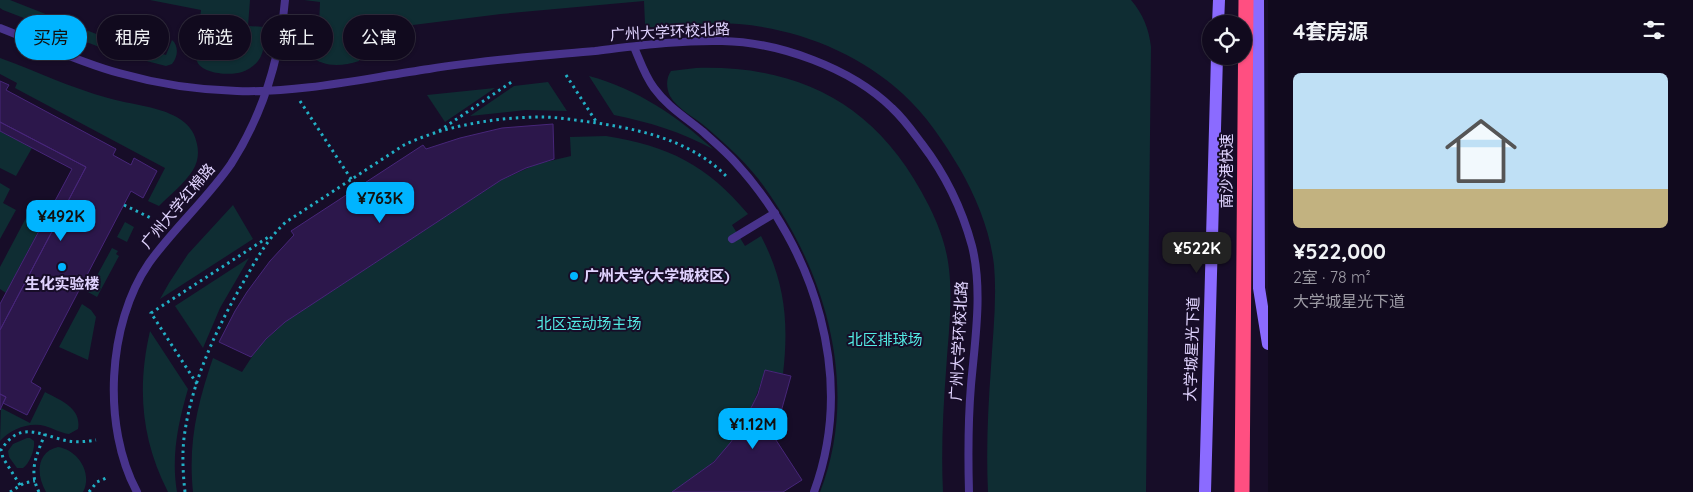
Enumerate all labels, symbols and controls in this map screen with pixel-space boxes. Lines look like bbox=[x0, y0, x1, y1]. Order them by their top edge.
chip: 买房 bbox=[15, 15, 87, 60]
chip: 租房 bbox=[97, 15, 169, 60]
chip: 筛选 bbox=[179, 15, 251, 60]
chip: 新上 bbox=[261, 15, 333, 60]
chip: 公寓 bbox=[343, 15, 415, 60]
map controls bbox=[1202, 15, 1252, 65]
button: locate bbox=[1202, 15, 1252, 65]
icon: filters bbox=[1640, 16, 1668, 44]
text: 4套房源 bbox=[1293, 18, 1368, 44]
street label: 广州大学环校北路 bbox=[610, 19, 730, 44]
icon: home bbox=[1436, 106, 1526, 196]
street label: 南沙港快速 bbox=[1217, 133, 1236, 209]
street label: 广州大学红棉路 bbox=[137, 159, 219, 252]
pin: ¥763K bbox=[345, 182, 415, 224]
text: ¥763K bbox=[357, 188, 403, 208]
pin: ¥492K bbox=[26, 200, 96, 242]
text: ¥492K bbox=[37, 206, 85, 226]
pin: ¥522K bbox=[1162, 232, 1232, 274]
text: ¥522K bbox=[1173, 238, 1221, 258]
text: ¥522,000 bbox=[1293, 238, 1386, 264]
marker: 生化实验楼 bbox=[56, 261, 68, 273]
place label: 广州大学(大学城校区) bbox=[584, 266, 730, 285]
text: 2室 · 78 m² bbox=[1293, 267, 1371, 287]
marker: 广州大学(大学城校区) bbox=[568, 270, 580, 282]
place label: 生化实验楼 bbox=[24, 274, 100, 293]
street label: 广州大学环校北路 bbox=[946, 281, 971, 401]
text: 大学城星光下道 bbox=[1293, 291, 1405, 311]
street label: 大学城星光下道 bbox=[1180, 296, 1203, 402]
park label: 北区运动场主场 bbox=[536, 314, 642, 333]
park label: 北区排球场 bbox=[847, 330, 923, 349]
pin: ¥1.12M bbox=[712, 408, 794, 450]
text: ¥1.12M bbox=[729, 414, 777, 434]

